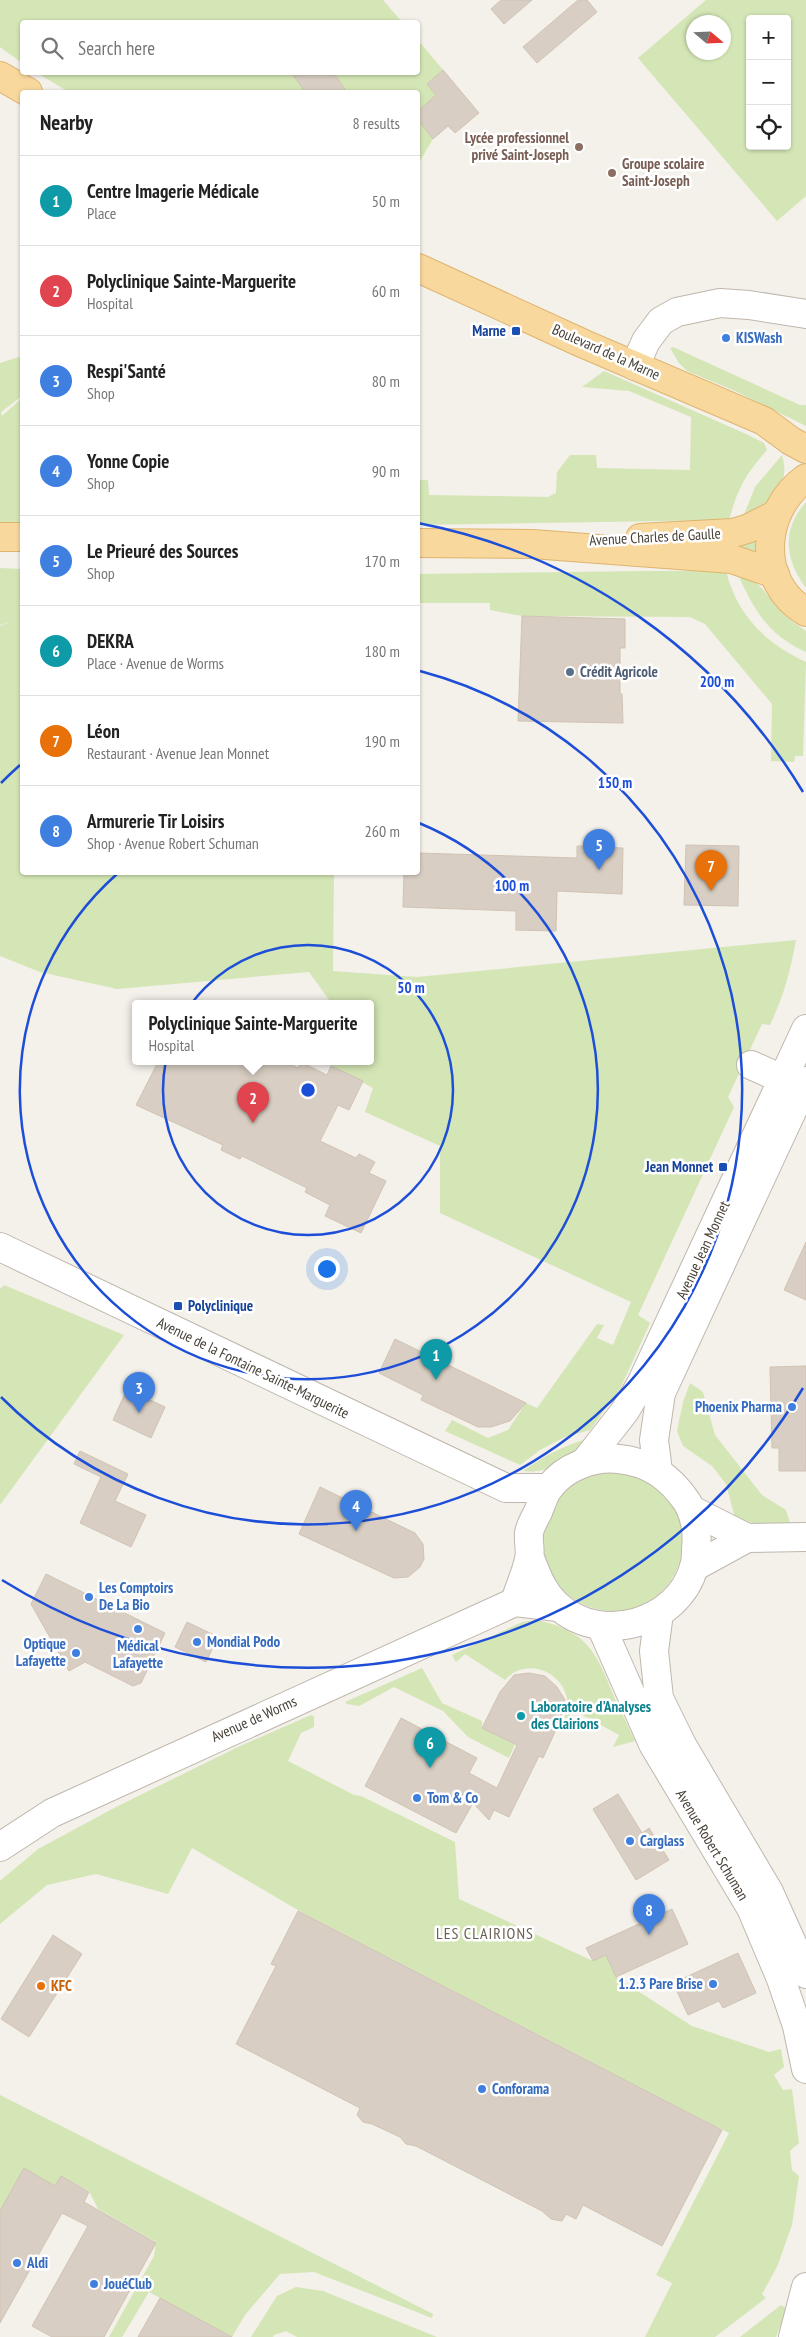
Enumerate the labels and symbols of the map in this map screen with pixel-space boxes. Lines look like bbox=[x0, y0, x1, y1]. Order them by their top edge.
north arrow bbox=[686, 15, 731, 60]
place label: Lycée professionnel privé Saint-Joseph bbox=[465, 128, 569, 164]
marker: Lycée professionnel privé Saint-Joseph bbox=[573, 141, 585, 153]
place label: Groupe scolaire Saint-Joseph bbox=[622, 154, 705, 190]
marker: Groupe scolaire Saint-Joseph bbox=[606, 167, 618, 179]
street label: Boulevard de la Marne bbox=[549, 319, 663, 384]
place label: Marne bbox=[472, 321, 506, 340]
marker: Marne bbox=[510, 325, 522, 337]
place label: KISWash bbox=[736, 328, 783, 347]
marker: KISWash bbox=[720, 332, 732, 344]
street label: Avenue Charles de Gaulle bbox=[589, 524, 721, 549]
place label: Crédit Agricole bbox=[580, 662, 658, 681]
marker: Crédit Agricole bbox=[564, 666, 576, 678]
text: 200 m bbox=[700, 672, 734, 691]
text: 150 m bbox=[598, 773, 632, 792]
pin: 5 bbox=[583, 829, 615, 870]
pin: 7 bbox=[695, 850, 727, 891]
text: 100 m bbox=[495, 876, 529, 895]
text: 50 m bbox=[397, 978, 425, 997]
centre of rings bbox=[299, 1081, 317, 1099]
pin: 2 bbox=[237, 1082, 269, 1123]
place label: Jean Monnet bbox=[644, 1157, 714, 1176]
marker: Jean Monnet bbox=[717, 1161, 729, 1173]
street label: Avenue Jean Monnet bbox=[671, 1198, 734, 1302]
your location bbox=[314, 1256, 340, 1282]
place label: Polyclinique bbox=[188, 1296, 253, 1315]
marker: Polyclinique bbox=[172, 1300, 184, 1312]
street label: Avenue de la Fontaine Sainte-Marguerite bbox=[154, 1313, 352, 1422]
pin: 1 bbox=[420, 1339, 452, 1380]
pin: 3 bbox=[123, 1372, 155, 1413]
place label: Phoenix Pharma bbox=[695, 1397, 782, 1416]
marker: Phoenix Pharma bbox=[786, 1401, 798, 1413]
pin: 4 bbox=[340, 1490, 372, 1531]
place label: Les Comptoirs De La Bio bbox=[99, 1578, 173, 1614]
marker: Les Comptoirs De La Bio bbox=[83, 1591, 95, 1603]
marker: Médical Lafayette bbox=[132, 1623, 144, 1635]
place label: Mondial Podo bbox=[207, 1632, 280, 1651]
place label: Optique Lafayette bbox=[16, 1634, 66, 1670]
place label: Médical Lafayette bbox=[113, 1636, 163, 1672]
marker: Mondial Podo bbox=[191, 1636, 203, 1648]
marker: Optique Lafayette bbox=[70, 1647, 82, 1659]
street label: Avenue de Worms bbox=[208, 1691, 300, 1746]
place label: Laboratoire d'Analyses des Clairions bbox=[531, 1697, 651, 1733]
marker: Laboratoire d'Analyses des Clairions bbox=[515, 1710, 527, 1722]
pin: 6 bbox=[414, 1727, 446, 1768]
street label: Avenue Robert Schuman bbox=[672, 1786, 753, 1904]
place label: Tom & Co bbox=[427, 1788, 479, 1807]
marker: Tom & Co bbox=[411, 1792, 423, 1804]
place label: Carglass bbox=[640, 1831, 684, 1850]
marker: Carglass bbox=[624, 1835, 636, 1847]
pin: 8 bbox=[633, 1894, 665, 1935]
district label: LES CLAIRIONS bbox=[436, 1923, 534, 1943]
place label: 1.2.3 Pare Brise bbox=[618, 1974, 703, 1993]
place label: KFC bbox=[51, 1976, 72, 1995]
marker: 1.2.3 Pare Brise bbox=[707, 1978, 719, 1990]
marker: KFC bbox=[35, 1980, 47, 1992]
place label: Conforama bbox=[492, 2079, 549, 2098]
marker: Conforama bbox=[476, 2083, 488, 2095]
place label: Aldi bbox=[26, 2253, 48, 2272]
marker: Aldi bbox=[11, 2257, 23, 2269]
place label: JouéClub bbox=[103, 2274, 152, 2293]
marker: JouéClub bbox=[88, 2278, 100, 2290]

